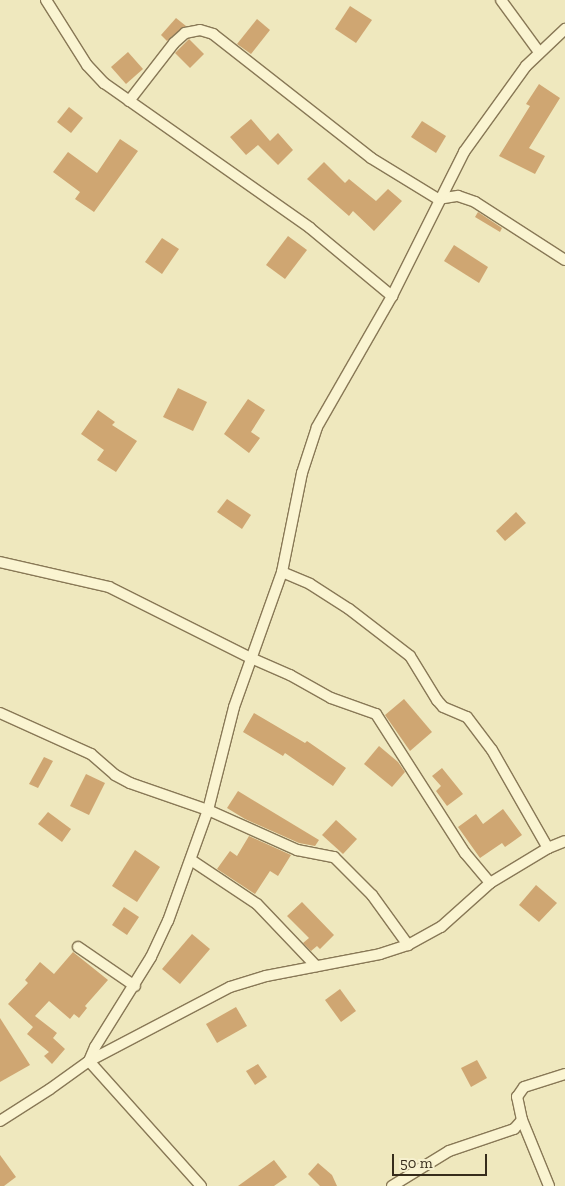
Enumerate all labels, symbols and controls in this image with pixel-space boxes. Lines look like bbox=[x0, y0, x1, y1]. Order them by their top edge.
scale bar bbox=[395, 1144, 490, 1176]
text: 50 m bbox=[400, 1154, 433, 1172]

